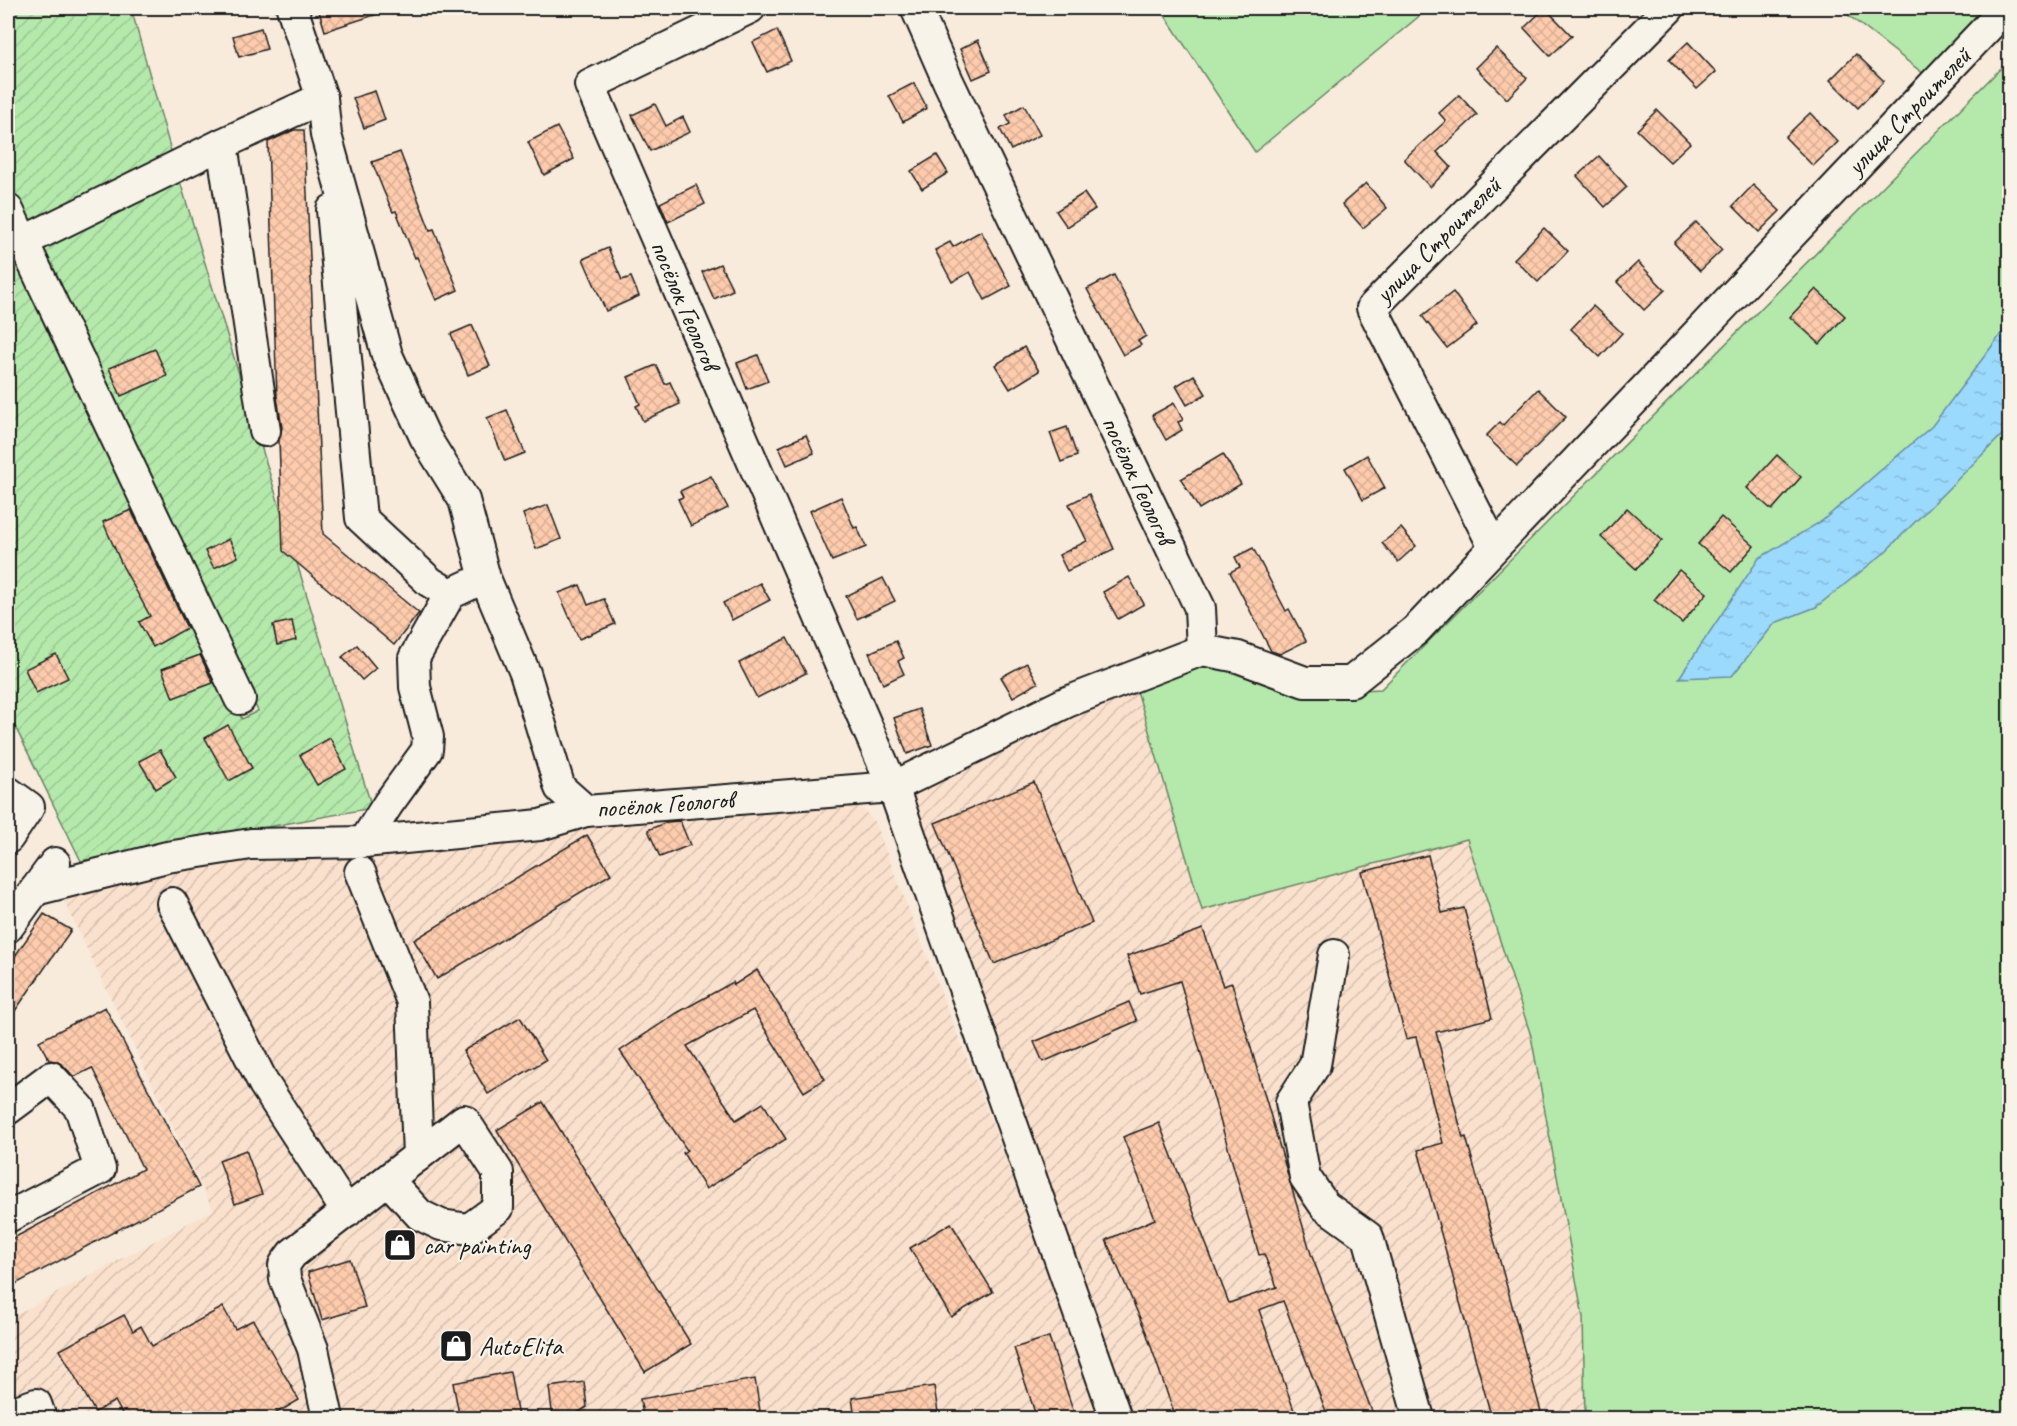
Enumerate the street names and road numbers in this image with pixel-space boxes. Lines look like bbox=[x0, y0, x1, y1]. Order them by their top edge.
street label: улица Строителей bbox=[1838, 38, 1980, 183]
street label: улица Строителей bbox=[1366, 168, 1510, 312]
street label: посёлок Геологов bbox=[643, 235, 729, 379]
street label: посёлок Геологов bbox=[1094, 411, 1184, 553]
street label: посёлок Геологов bbox=[595, 782, 739, 825]

